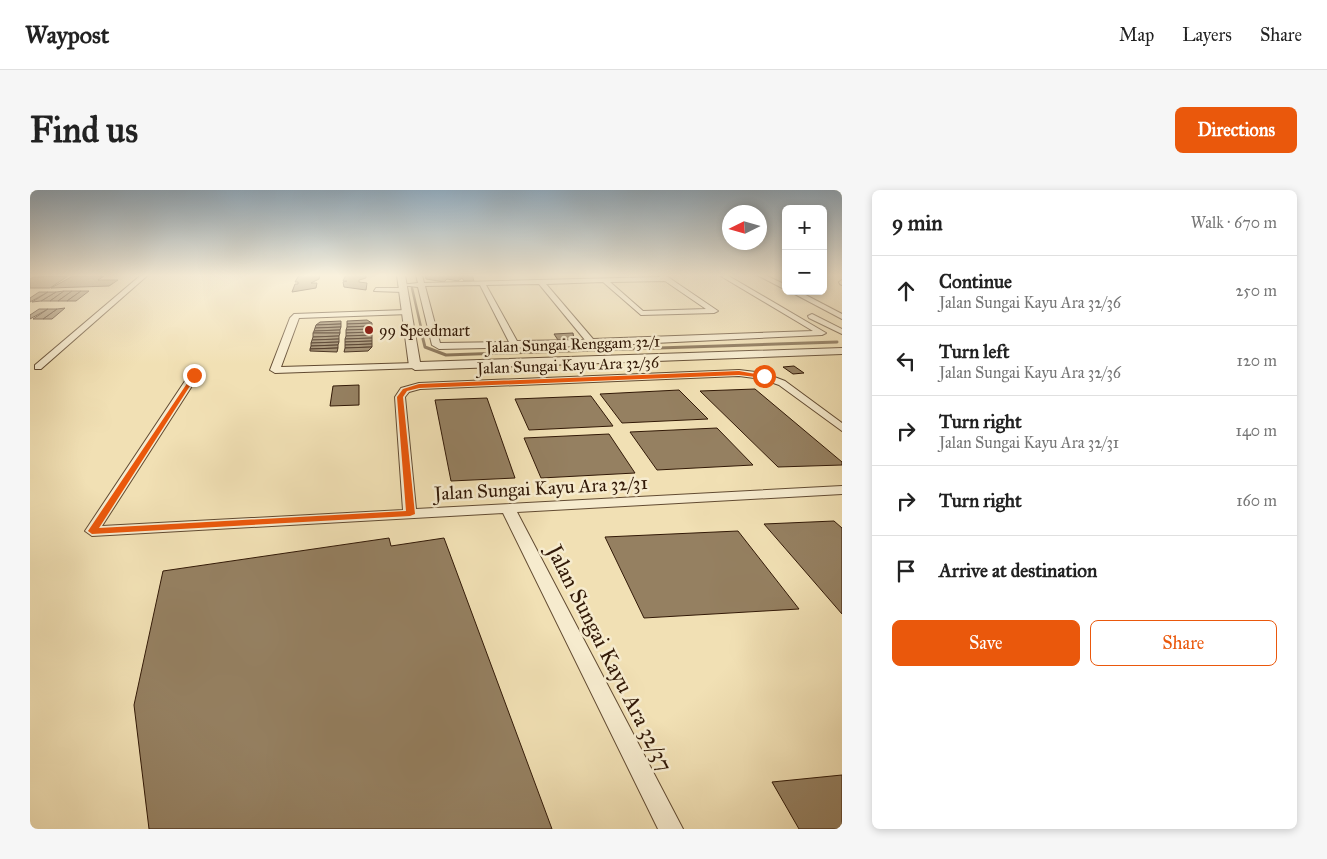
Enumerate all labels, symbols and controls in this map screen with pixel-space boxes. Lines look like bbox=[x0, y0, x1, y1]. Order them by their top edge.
text: Waypost bbox=[25, 20, 109, 50]
text: Map bbox=[1119, 24, 1154, 46]
text: Layers bbox=[1182, 24, 1232, 46]
text: Share bbox=[1260, 24, 1302, 46]
button: Directions bbox=[1175, 107, 1297, 153]
text: Find us bbox=[30, 109, 138, 152]
north arrow bbox=[722, 205, 767, 250]
map controls bbox=[782, 205, 827, 295]
button: + bbox=[782, 205, 827, 250]
text: 9 min bbox=[892, 210, 943, 236]
text: Walk · 670 m bbox=[1191, 213, 1277, 232]
button: − bbox=[782, 250, 827, 295]
text: Continue bbox=[939, 270, 1012, 293]
icon: ahead bbox=[892, 277, 920, 305]
text: 250 m bbox=[1236, 281, 1277, 300]
text: Jalan Sungai Kayu Ara 32/36 bbox=[939, 293, 1121, 312]
place label: 99 Speedmart bbox=[379, 321, 470, 340]
marker: 99 Speedmart bbox=[363, 324, 375, 336]
street label: Jalan Sungai Renggam 32/1 bbox=[483, 331, 661, 358]
text: Turn left bbox=[939, 340, 1009, 363]
icon: left bbox=[892, 347, 920, 375]
text: 120 m bbox=[1237, 351, 1277, 370]
street label: Jalan Sungai Kayu Ara 32/36 bbox=[475, 352, 660, 379]
text: Jalan Sungai Kayu Ara 32/36 bbox=[939, 363, 1121, 382]
route end bbox=[183, 364, 206, 387]
route start bbox=[753, 365, 776, 388]
text: Turn right bbox=[939, 410, 1022, 433]
icon: right bbox=[892, 417, 920, 445]
text: 140 m bbox=[1236, 421, 1277, 440]
text: Jalan Sungai Kayu Ara 32/31 bbox=[939, 433, 1119, 452]
street label: Jalan Sungai Kayu Ara 32/31 bbox=[432, 471, 648, 506]
icon: right bbox=[892, 487, 920, 515]
text: Turn right bbox=[939, 489, 1022, 512]
text: 160 m bbox=[1236, 491, 1277, 510]
street label: Jalan Sungai Kayu Ara 32/37 bbox=[540, 538, 679, 776]
icon: arrive bbox=[892, 557, 920, 585]
text: Arrive at destination bbox=[939, 559, 1097, 582]
button: Save bbox=[892, 620, 1080, 666]
button: Share bbox=[1090, 620, 1277, 666]

